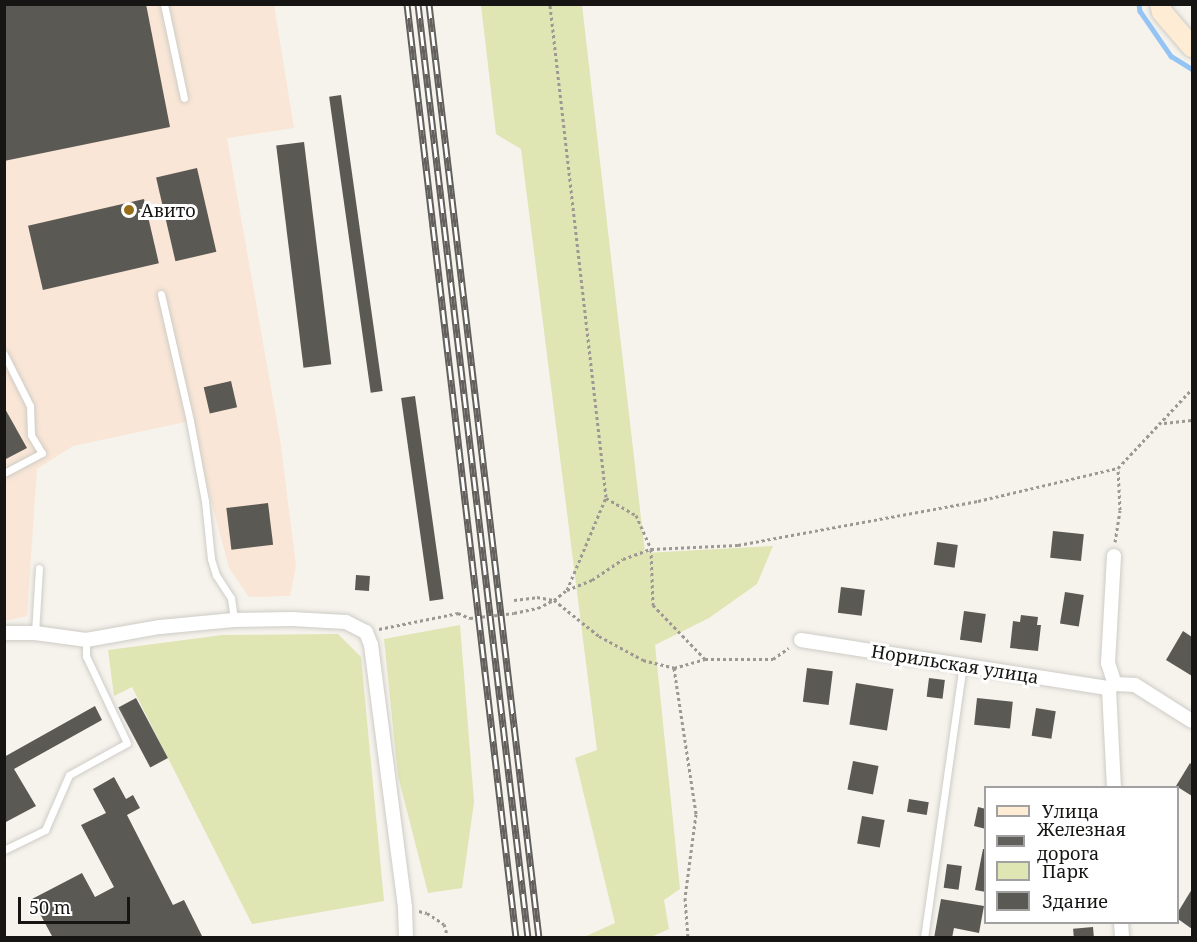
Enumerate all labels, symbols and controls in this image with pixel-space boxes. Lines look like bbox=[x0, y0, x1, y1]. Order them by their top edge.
place label: Авито bbox=[141, 199, 196, 221]
marker: Авито bbox=[122, 203, 136, 217]
street label: Норильская улица bbox=[870, 640, 1040, 688]
legend bbox=[984, 786, 1179, 924]
text: Улица bbox=[1042, 799, 1099, 823]
text: Железная дорога bbox=[1037, 817, 1126, 865]
text: Парк bbox=[1042, 859, 1089, 883]
scale bar bbox=[21, 885, 134, 923]
text: Здание bbox=[1042, 889, 1108, 913]
text: 50 m bbox=[29, 895, 71, 919]

